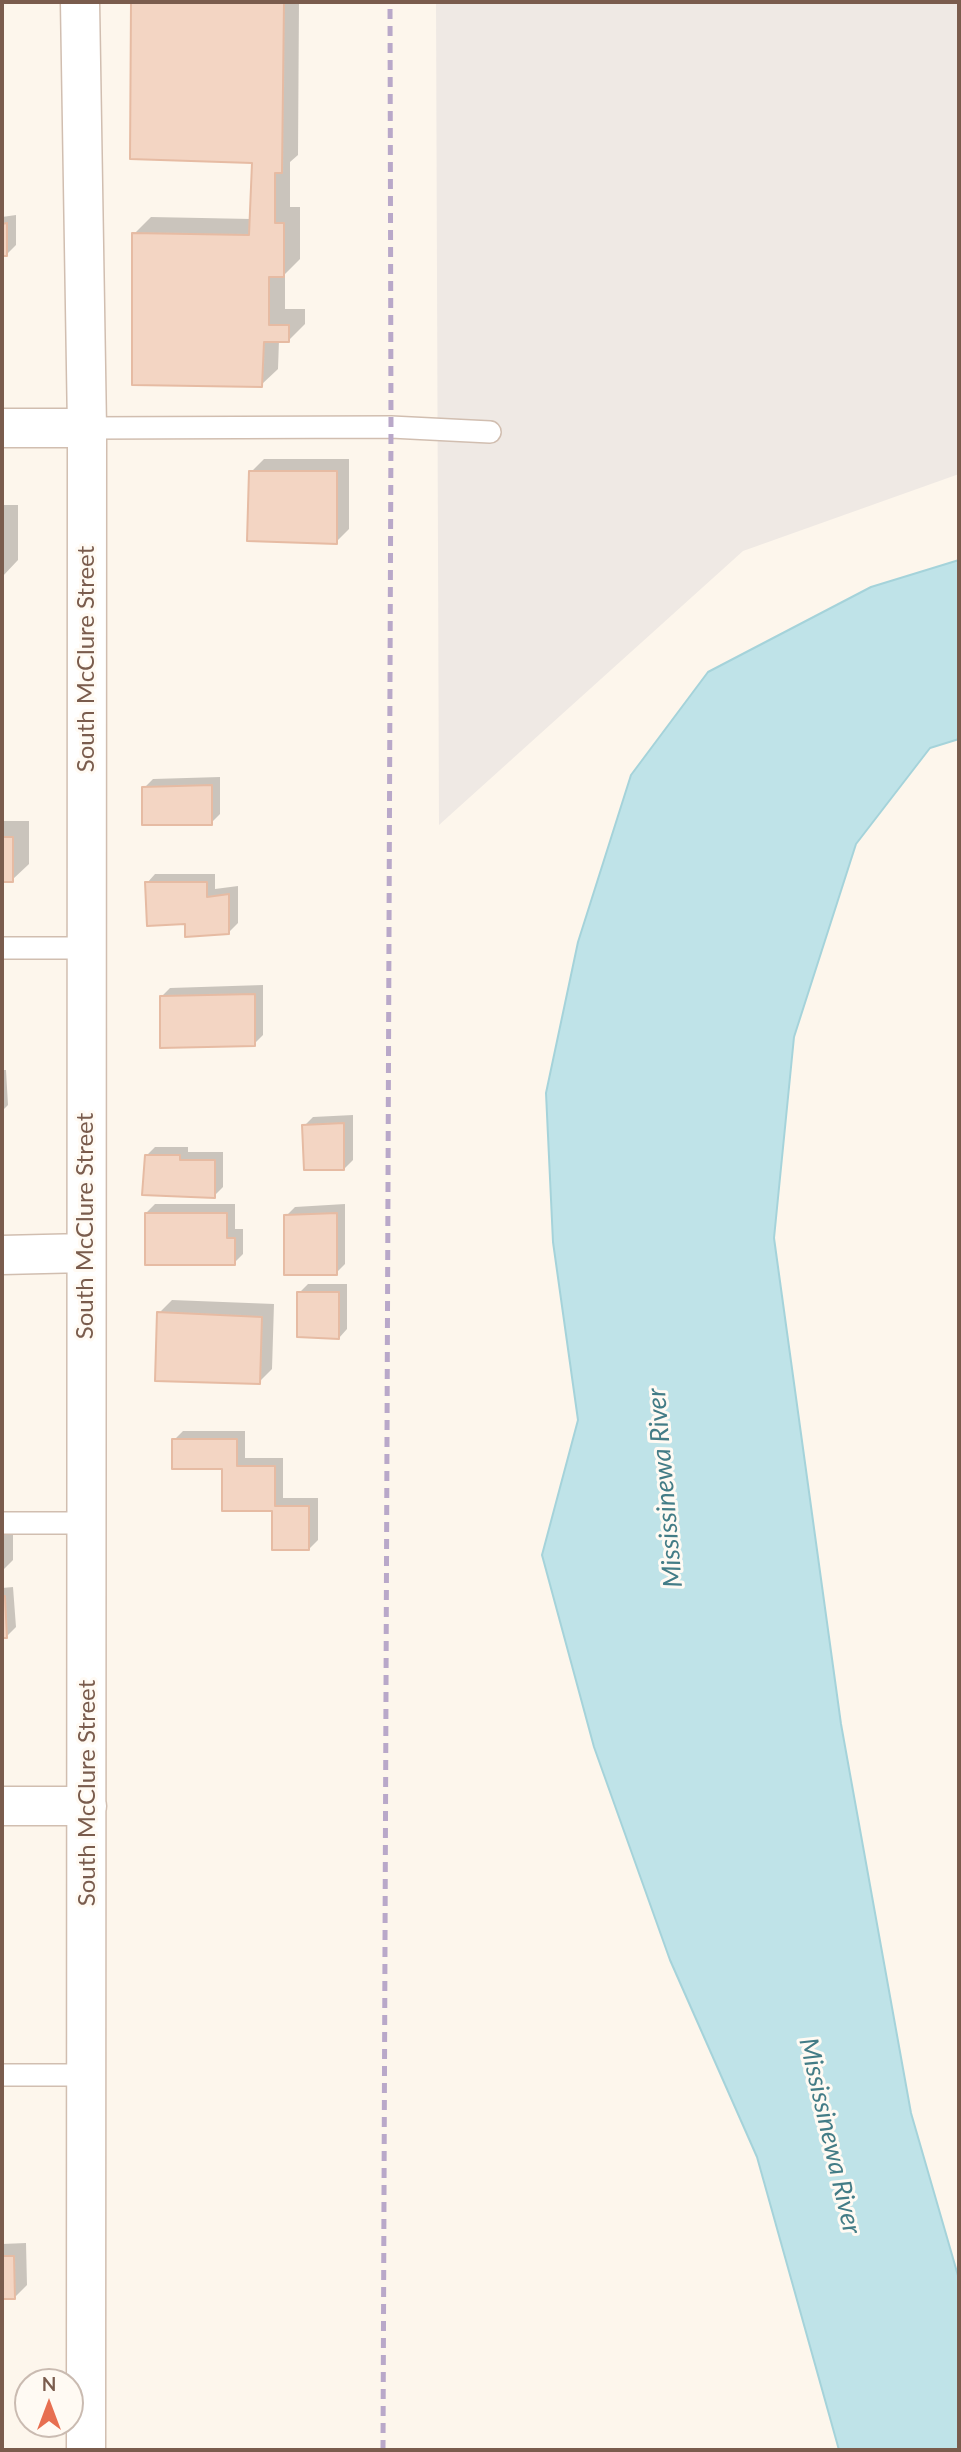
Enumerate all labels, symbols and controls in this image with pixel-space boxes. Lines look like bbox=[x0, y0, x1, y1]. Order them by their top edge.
street label: South McClure Street bbox=[72, 546, 100, 772]
street label: South McClure Street bbox=[71, 1113, 99, 1339]
water label: Mississinewa River bbox=[641, 1387, 689, 1589]
street label: South McClure Street bbox=[73, 1680, 101, 1906]
water label: Mississinewa River bbox=[792, 2035, 868, 2237]
north arrow bbox=[14, 2368, 84, 2438]
text: N bbox=[42, 2372, 56, 2395]

